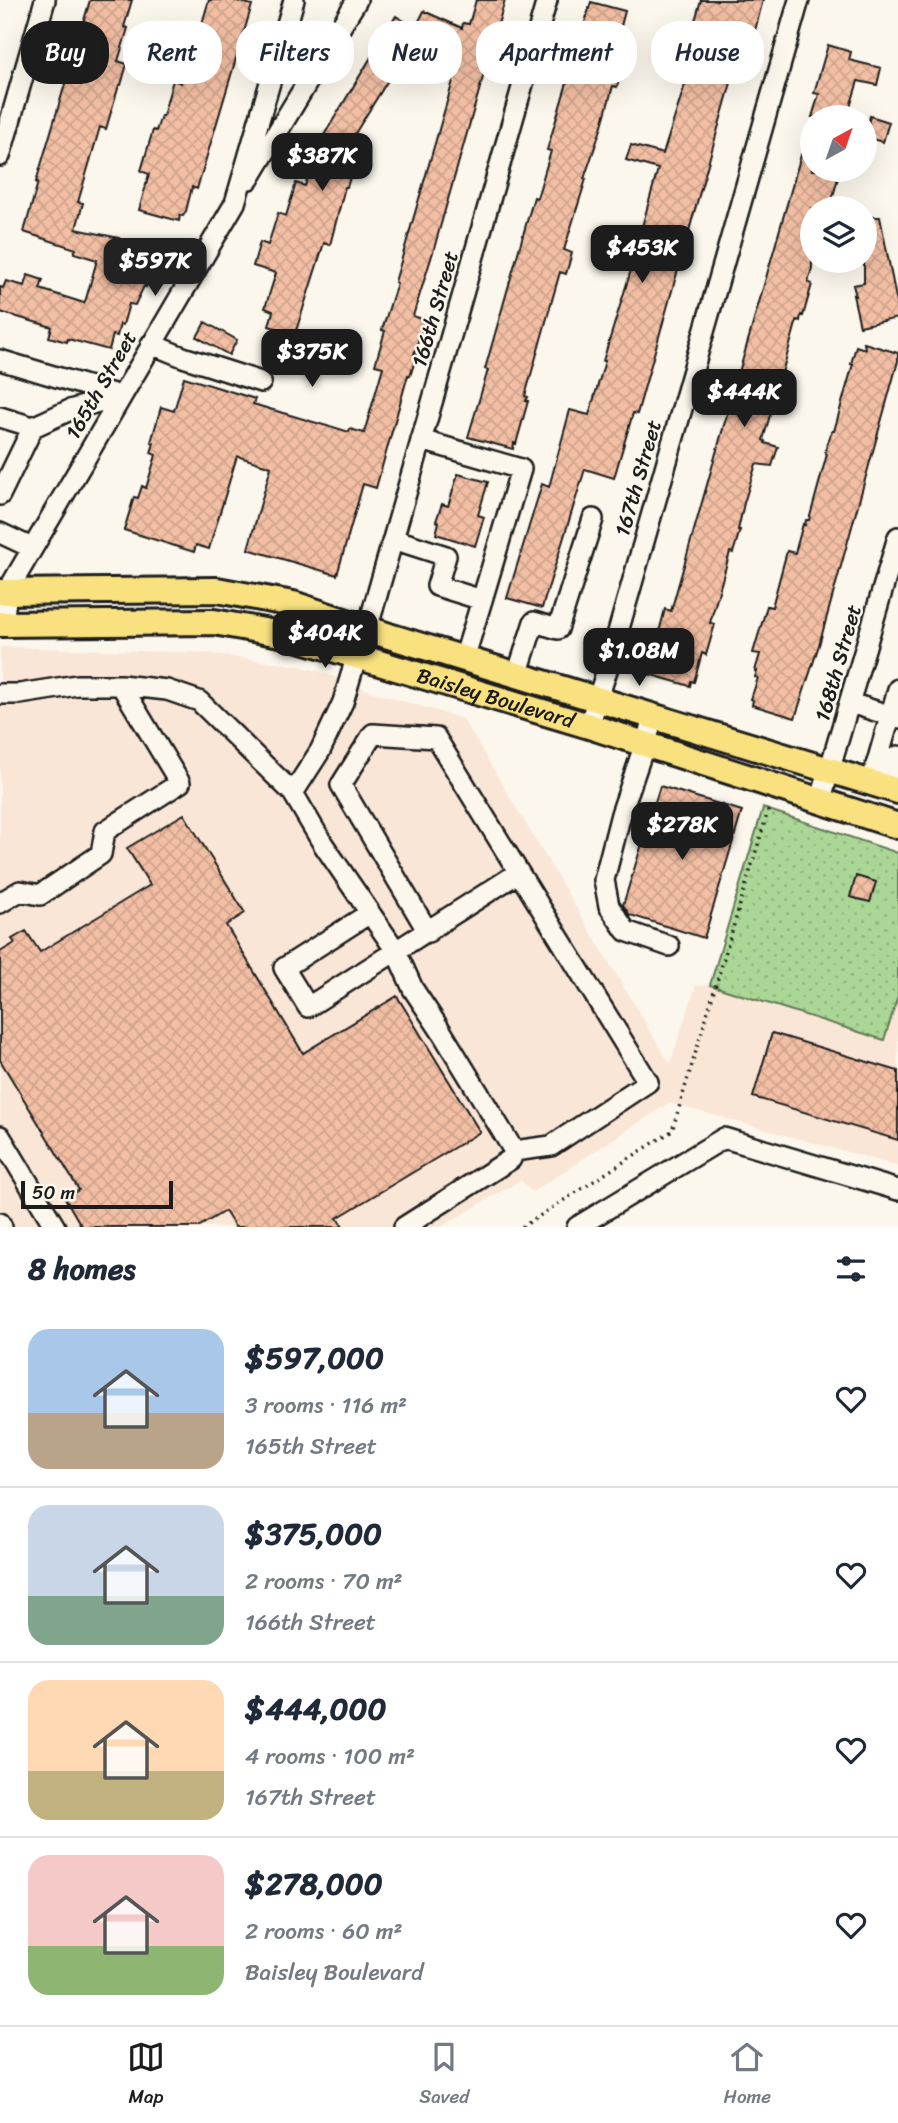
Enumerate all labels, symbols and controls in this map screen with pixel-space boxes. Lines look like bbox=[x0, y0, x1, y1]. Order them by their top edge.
chip: Buy bbox=[21, 21, 109, 84]
chip: Rent bbox=[123, 21, 222, 84]
chip: Filters bbox=[236, 21, 354, 84]
chip: New bbox=[368, 21, 462, 84]
chip: Apartment bbox=[476, 21, 637, 84]
chip: House bbox=[651, 21, 764, 84]
north arrow bbox=[800, 105, 877, 182]
map controls bbox=[800, 105, 877, 273]
pin: $387K bbox=[273, 134, 371, 193]
text: $387K bbox=[287, 135, 357, 176]
button: layers bbox=[800, 196, 877, 273]
pin: $453K bbox=[593, 226, 691, 285]
text: $453K bbox=[607, 227, 677, 268]
pin: $597K bbox=[106, 238, 204, 298]
text: $597K bbox=[120, 240, 190, 281]
street label: 166th Street bbox=[400, 246, 470, 372]
street label: 165th Street bbox=[54, 323, 148, 447]
pin: $375K bbox=[263, 330, 361, 389]
text: $375K bbox=[277, 331, 347, 372]
pin: $444K bbox=[695, 370, 793, 429]
text: $444K bbox=[708, 371, 780, 412]
street label: 167th Street bbox=[603, 415, 673, 541]
street label: 168th Street bbox=[803, 600, 873, 726]
pin: $404K bbox=[276, 610, 374, 670]
text: $404K bbox=[289, 612, 361, 653]
pin: $1.08M bbox=[582, 628, 696, 688]
text: $1.08M bbox=[599, 630, 679, 671]
street label: Baisley Boulevard bbox=[412, 656, 581, 740]
pin: $278K bbox=[633, 802, 731, 862]
text: $278K bbox=[647, 804, 717, 845]
text: 50 m bbox=[32, 1176, 75, 1209]
scale bar bbox=[21, 1178, 173, 1210]
text: 8 homes bbox=[28, 1242, 136, 1296]
icon: filters bbox=[832, 1250, 870, 1288]
text: $597,000 bbox=[245, 1331, 384, 1385]
icon: home bbox=[84, 1357, 168, 1441]
icon: heart bbox=[832, 1380, 870, 1418]
text: 3 rooms · 116 m² bbox=[245, 1385, 407, 1426]
text: 165th Street bbox=[245, 1426, 377, 1467]
text: $375,000 bbox=[245, 1507, 382, 1561]
icon: home bbox=[84, 1533, 168, 1617]
icon: heart bbox=[832, 1556, 870, 1594]
text: 2 rooms · 70 m² bbox=[245, 1561, 403, 1602]
text: 166th Street bbox=[245, 1602, 376, 1643]
text: $444,000 bbox=[245, 1682, 386, 1736]
icon: home bbox=[84, 1708, 168, 1792]
icon: heart bbox=[832, 1731, 870, 1769]
text: 4 rooms · 100 m² bbox=[245, 1736, 415, 1777]
text: 167th Street bbox=[245, 1777, 376, 1818]
text: $278,000 bbox=[245, 1857, 383, 1911]
icon: home bbox=[84, 1883, 168, 1967]
icon: heart bbox=[832, 1906, 870, 1944]
text: 2 rooms · 60 m² bbox=[245, 1911, 403, 1952]
text: Baisley Boulevard bbox=[245, 1952, 423, 1993]
tab: Map bbox=[127, 2038, 165, 2113]
tab: Saved bbox=[419, 2038, 469, 2113]
tab: Home bbox=[723, 2038, 771, 2113]

